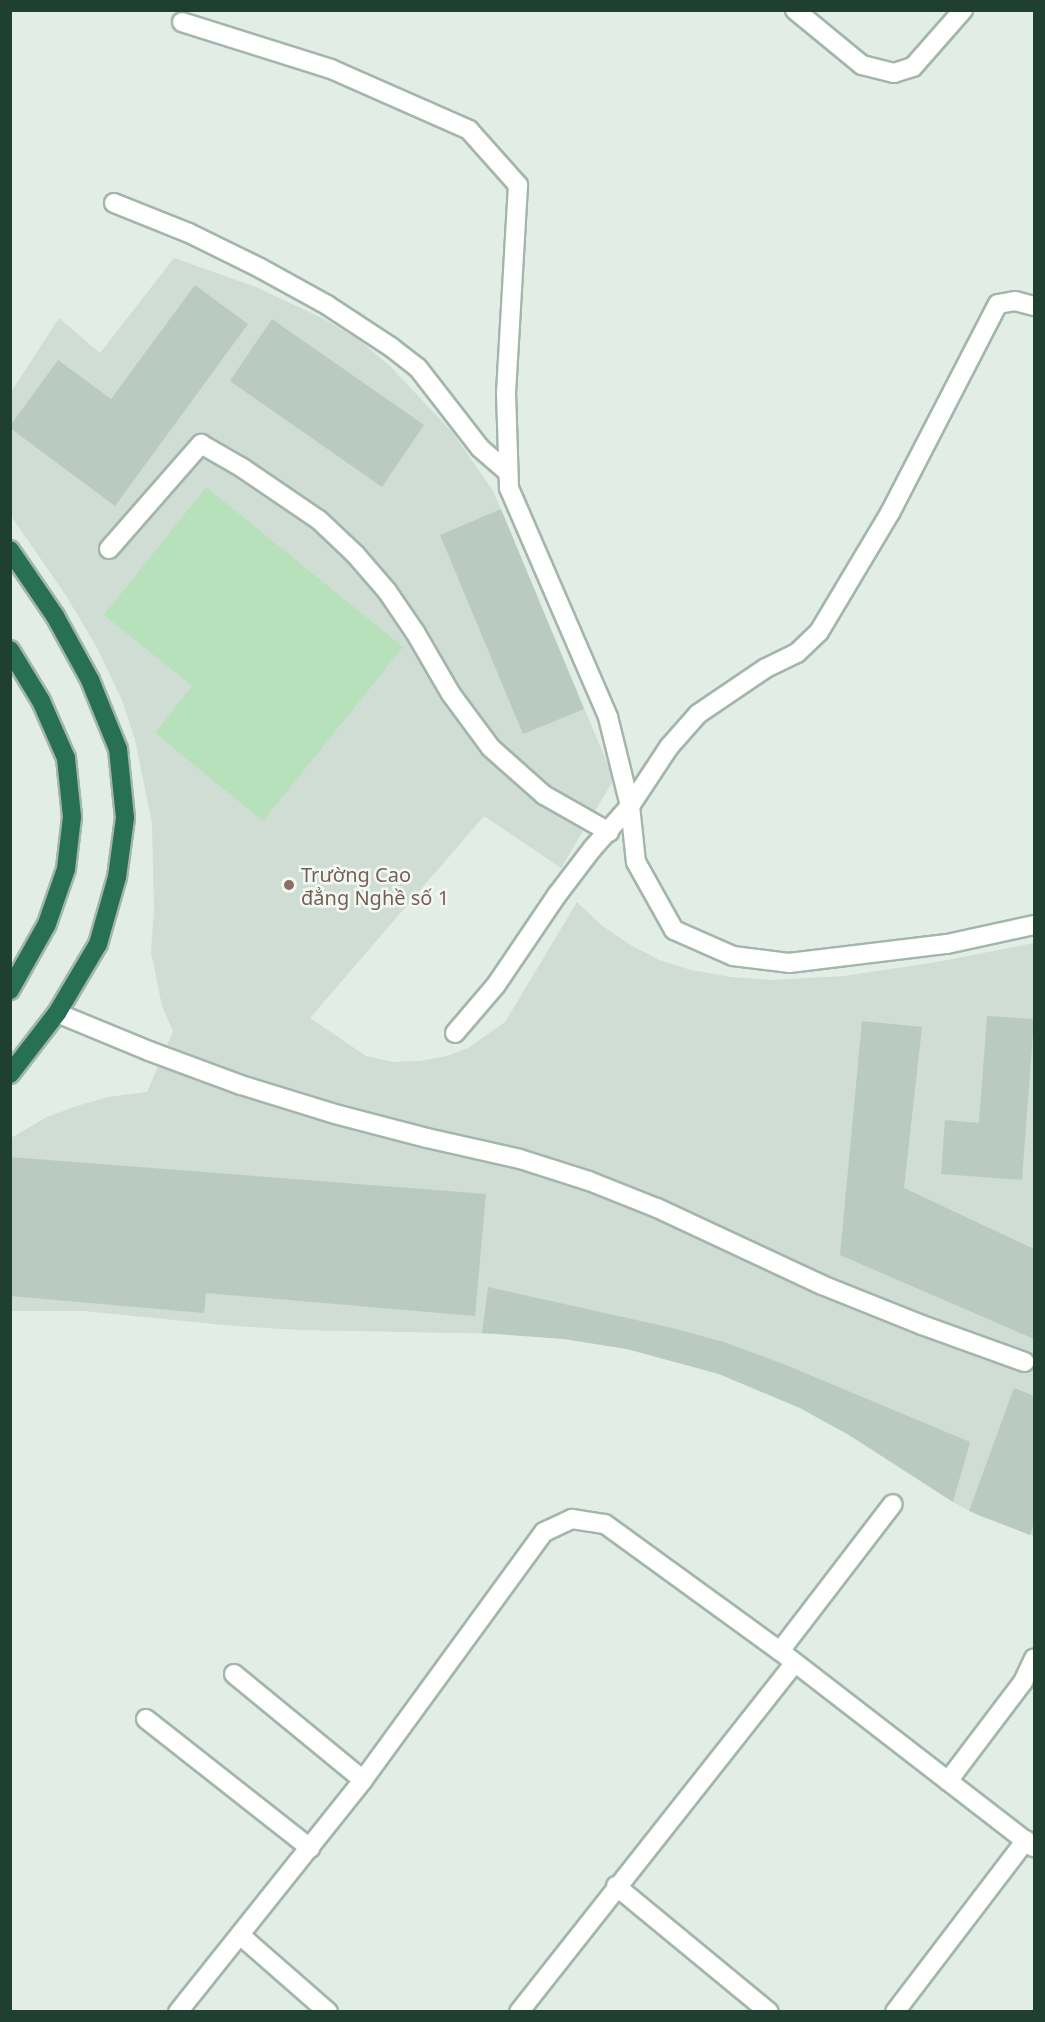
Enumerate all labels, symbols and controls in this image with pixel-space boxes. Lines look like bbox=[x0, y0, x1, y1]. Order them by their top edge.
place label: Trường Cao đẳng Nghề số 1 bbox=[301, 862, 449, 909]
marker: Trường Cao đẳng Nghề số 1 bbox=[282, 878, 296, 892]

